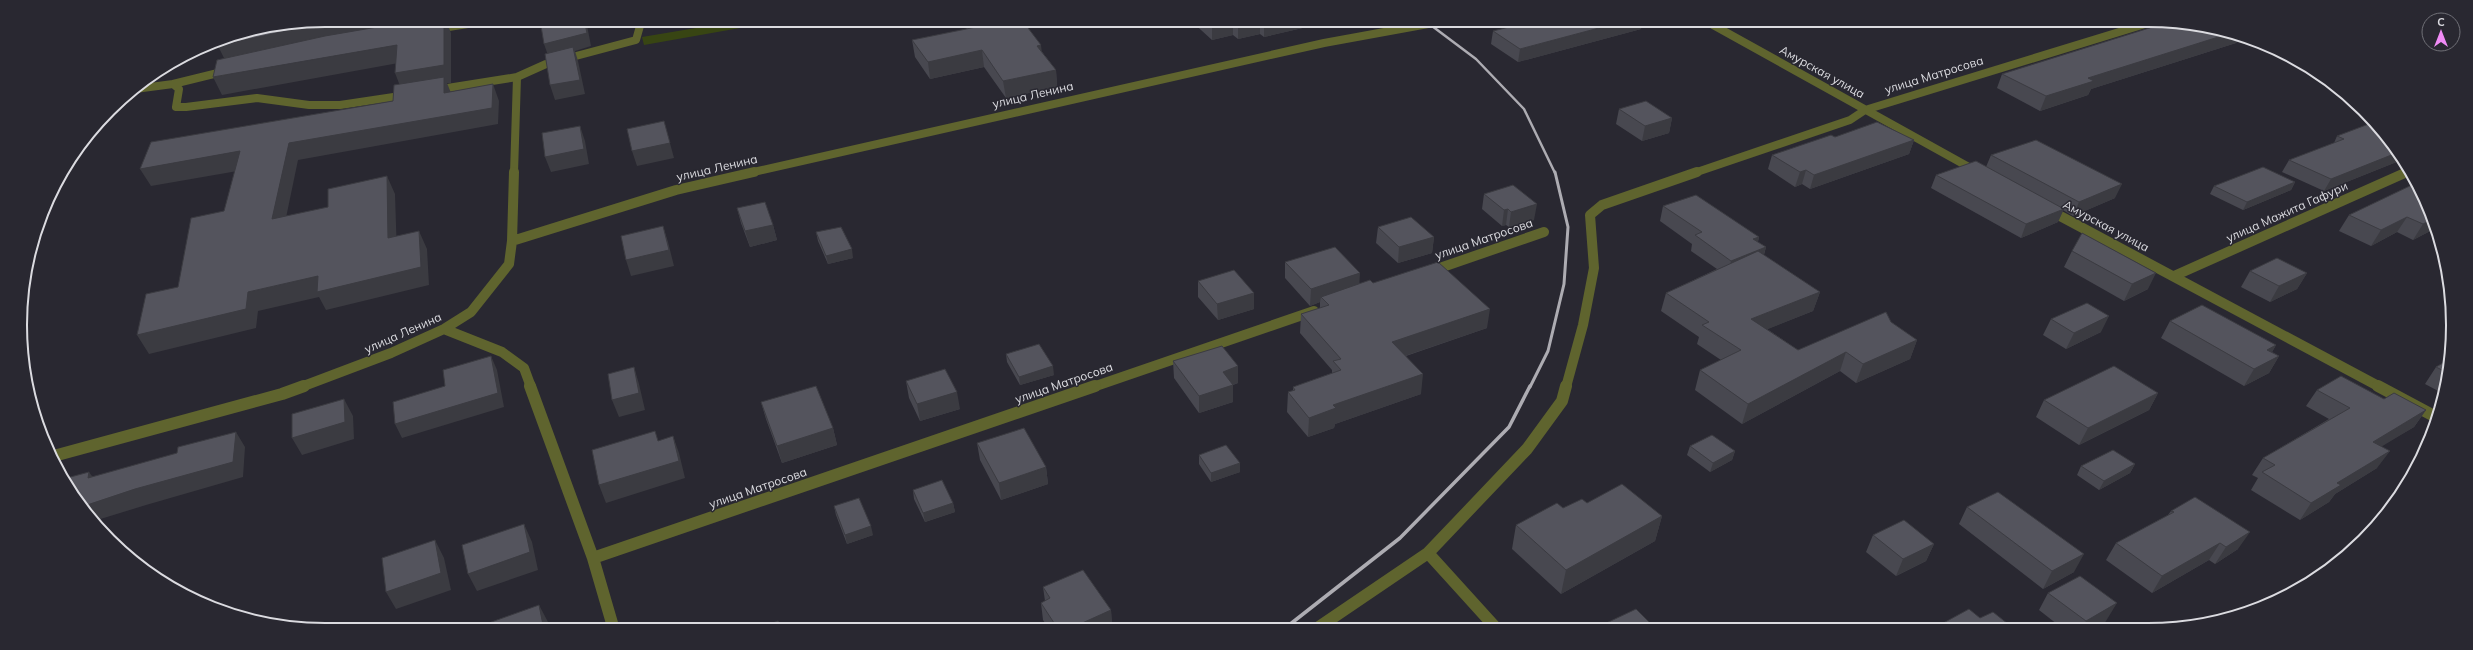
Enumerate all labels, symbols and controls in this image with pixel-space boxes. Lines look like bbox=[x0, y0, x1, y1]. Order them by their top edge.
north arrow bbox=[2421, 12, 2461, 52]
text: С bbox=[2437, 15, 2445, 29]
street label: Амурская улица bbox=[1777, 42, 1868, 101]
street label: улица Матросова bbox=[1883, 52, 1985, 97]
street label: улица Ленина bbox=[991, 78, 1075, 111]
street label: улица Ленина bbox=[675, 151, 759, 184]
street label: улица Мажита Гафури bbox=[2224, 178, 2350, 245]
street label: Амурская улица bbox=[2061, 197, 2152, 255]
street label: улица Матросова bbox=[1433, 215, 1535, 262]
street label: улица Ленина bbox=[362, 309, 444, 356]
street label: улица Матросова bbox=[1013, 359, 1115, 406]
street label: улица Матросова bbox=[707, 464, 809, 511]

